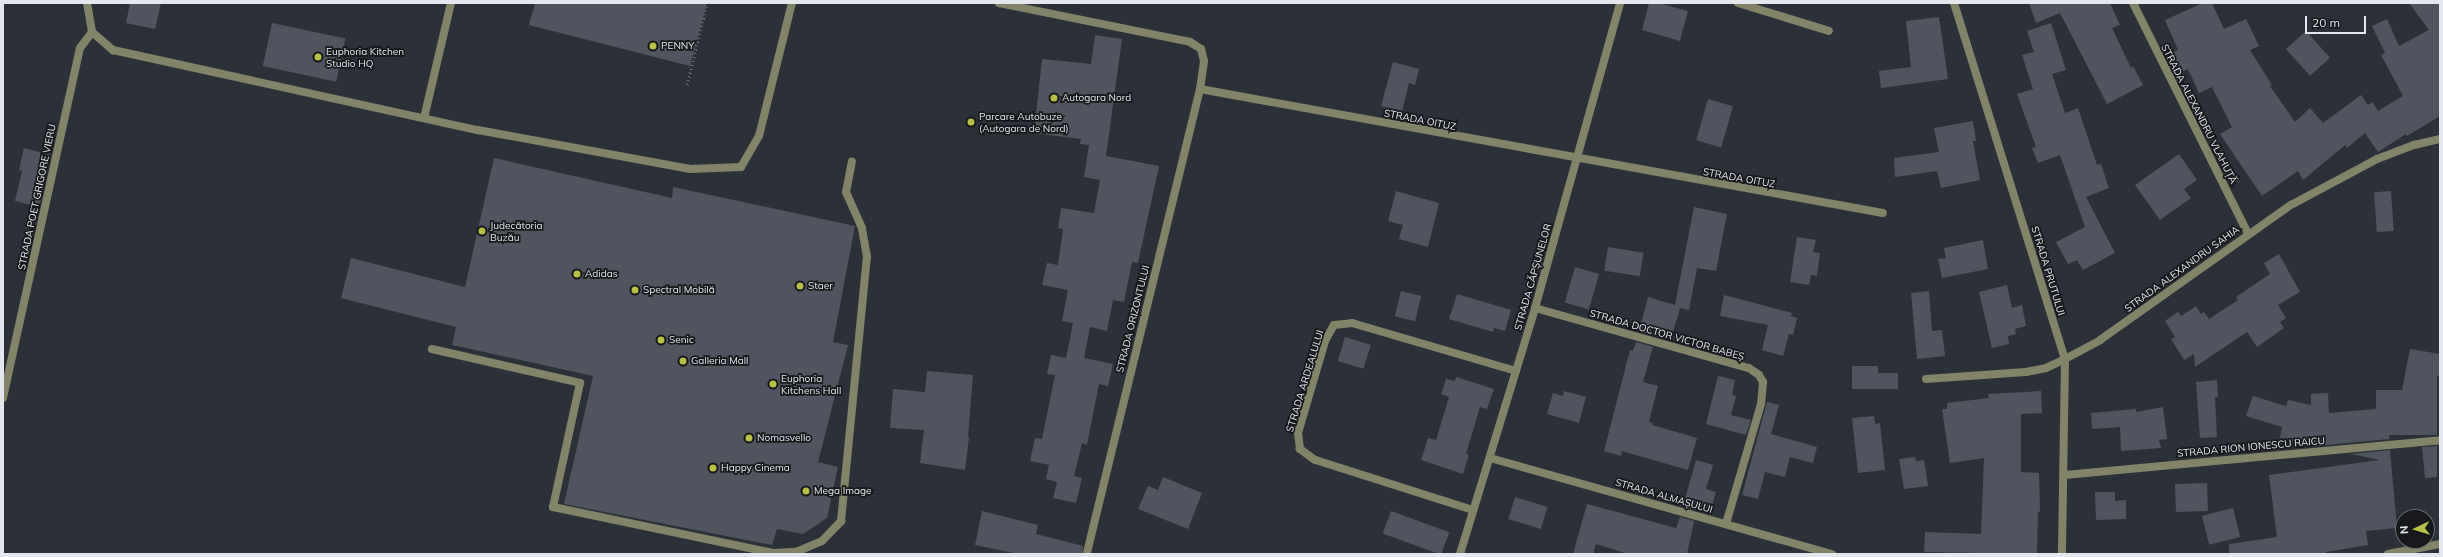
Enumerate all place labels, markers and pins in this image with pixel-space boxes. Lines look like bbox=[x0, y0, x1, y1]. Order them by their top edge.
place label: PENNY bbox=[661, 40, 694, 52]
marker: PENNY bbox=[648, 41, 658, 51]
place label: Euphoria Kitchen Studio HQ bbox=[326, 45, 404, 68]
marker: Euphoria Kitchen Studio HQ bbox=[313, 52, 323, 62]
place label: Autogara Nord bbox=[1062, 92, 1131, 104]
marker: Autogara Nord bbox=[1049, 93, 1059, 103]
place label: Parcare Autobuze (Autogara de Nord) bbox=[979, 110, 1069, 134]
marker: Parcare Autobuze (Autogara de Nord) bbox=[966, 117, 976, 127]
place label: Judecătoria Buzău bbox=[490, 219, 543, 242]
marker: Judecătoria Buzău bbox=[477, 226, 487, 236]
place label: Adidas bbox=[585, 268, 618, 280]
marker: Adidas bbox=[572, 269, 582, 279]
place label: Staer bbox=[808, 280, 833, 292]
marker: Staer bbox=[795, 281, 805, 291]
place label: Spectral Mobilă bbox=[643, 284, 715, 296]
marker: Spectral Mobilă bbox=[630, 285, 640, 295]
place label: Senic bbox=[669, 334, 694, 346]
marker: Senic bbox=[656, 335, 666, 345]
place label: Galleria Mall bbox=[691, 355, 748, 367]
marker: Galleria Mall bbox=[678, 356, 688, 366]
place label: Euphoria Kitchens Hall bbox=[781, 372, 841, 396]
marker: Euphoria Kitchens Hall bbox=[768, 379, 778, 389]
place label: Nomasvello bbox=[757, 432, 811, 444]
marker: Nomasvello bbox=[744, 433, 754, 443]
place label: Happy Cinema bbox=[721, 462, 790, 474]
marker: Happy Cinema bbox=[708, 463, 718, 473]
place label: Mega Image bbox=[814, 485, 871, 497]
marker: Mega Image bbox=[801, 486, 811, 496]

